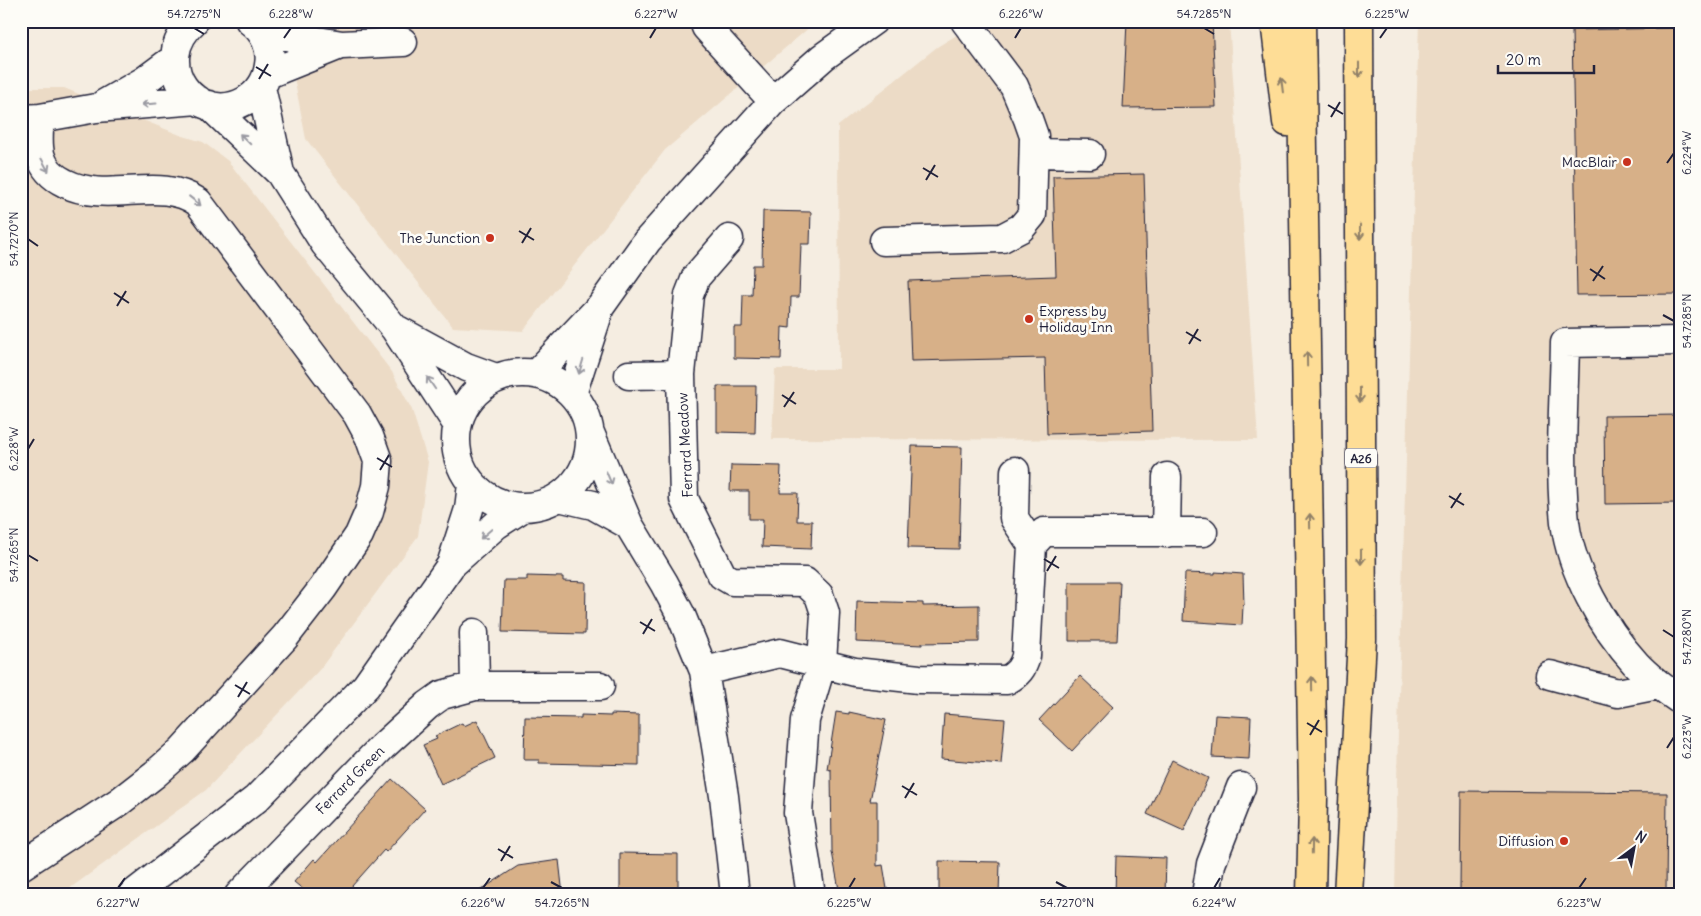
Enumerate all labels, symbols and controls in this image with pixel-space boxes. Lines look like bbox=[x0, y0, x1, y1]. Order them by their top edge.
text: 54.7275°N bbox=[167, 6, 221, 21]
text: 6.228°W bbox=[269, 6, 313, 21]
text: 6.227°W bbox=[634, 6, 678, 21]
text: 6.226°W bbox=[999, 6, 1043, 21]
text: 54.7285°N bbox=[1177, 6, 1231, 21]
text: 6.225°W bbox=[1365, 6, 1409, 21]
scale bar bbox=[1498, 42, 1595, 74]
text: 20 m bbox=[1506, 50, 1541, 69]
one-way arrow bbox=[1354, 62, 1364, 78]
one-way arrow bbox=[1277, 78, 1287, 94]
one-way arrow bbox=[142, 99, 158, 109]
text: 6.224°W bbox=[1679, 131, 1694, 175]
one-way arrow bbox=[239, 133, 251, 145]
place label: MacBlair bbox=[1562, 153, 1617, 171]
marker: MacBlair bbox=[1621, 156, 1633, 168]
one-way arrow bbox=[40, 158, 50, 173]
one-way arrow bbox=[188, 196, 201, 207]
text: 54.7270°N bbox=[6, 212, 21, 266]
one-way arrow bbox=[1355, 224, 1365, 240]
place label: The Junction bbox=[399, 229, 480, 247]
marker: The Junction bbox=[484, 232, 496, 244]
text: 54.7285°N bbox=[1679, 294, 1694, 348]
place label: Express by Holiday Inn bbox=[1039, 302, 1113, 336]
marker: Express by Holiday Inn bbox=[1023, 313, 1035, 325]
one-way arrow bbox=[1302, 351, 1312, 367]
one-way arrow bbox=[575, 359, 585, 375]
one-way arrow bbox=[426, 376, 436, 390]
one-way arrow bbox=[1355, 386, 1365, 403]
street label: Ferrard Meadow bbox=[673, 392, 697, 498]
text: 6.228°W bbox=[6, 427, 21, 471]
road number: A26 bbox=[1345, 448, 1377, 468]
one-way arrow bbox=[604, 470, 614, 485]
one-way arrow bbox=[1305, 513, 1314, 529]
text: 54.7265°N bbox=[6, 528, 21, 582]
one-way arrow bbox=[479, 528, 492, 540]
one-way arrow bbox=[1356, 549, 1366, 565]
text: 54.7280°N bbox=[1679, 609, 1694, 665]
one-way arrow bbox=[1307, 676, 1317, 692]
text: 6.223°W bbox=[1679, 715, 1694, 759]
street label: Ferrard Green bbox=[312, 742, 388, 818]
north arrow bbox=[1608, 824, 1658, 874]
text: N bbox=[1632, 827, 1650, 847]
place label: Diffusion bbox=[1498, 832, 1554, 850]
marker: Diffusion bbox=[1558, 835, 1570, 847]
one-way arrow bbox=[1307, 838, 1317, 854]
text: 6.227°W bbox=[96, 895, 140, 910]
text: 6.226°W bbox=[461, 895, 505, 910]
text: 54.7265°N bbox=[535, 895, 589, 910]
text: 6.225°W bbox=[827, 895, 871, 910]
text: 54.7270°N bbox=[1040, 895, 1094, 910]
text: 6.224°W bbox=[1192, 895, 1236, 910]
text: 6.223°W bbox=[1557, 895, 1601, 910]

